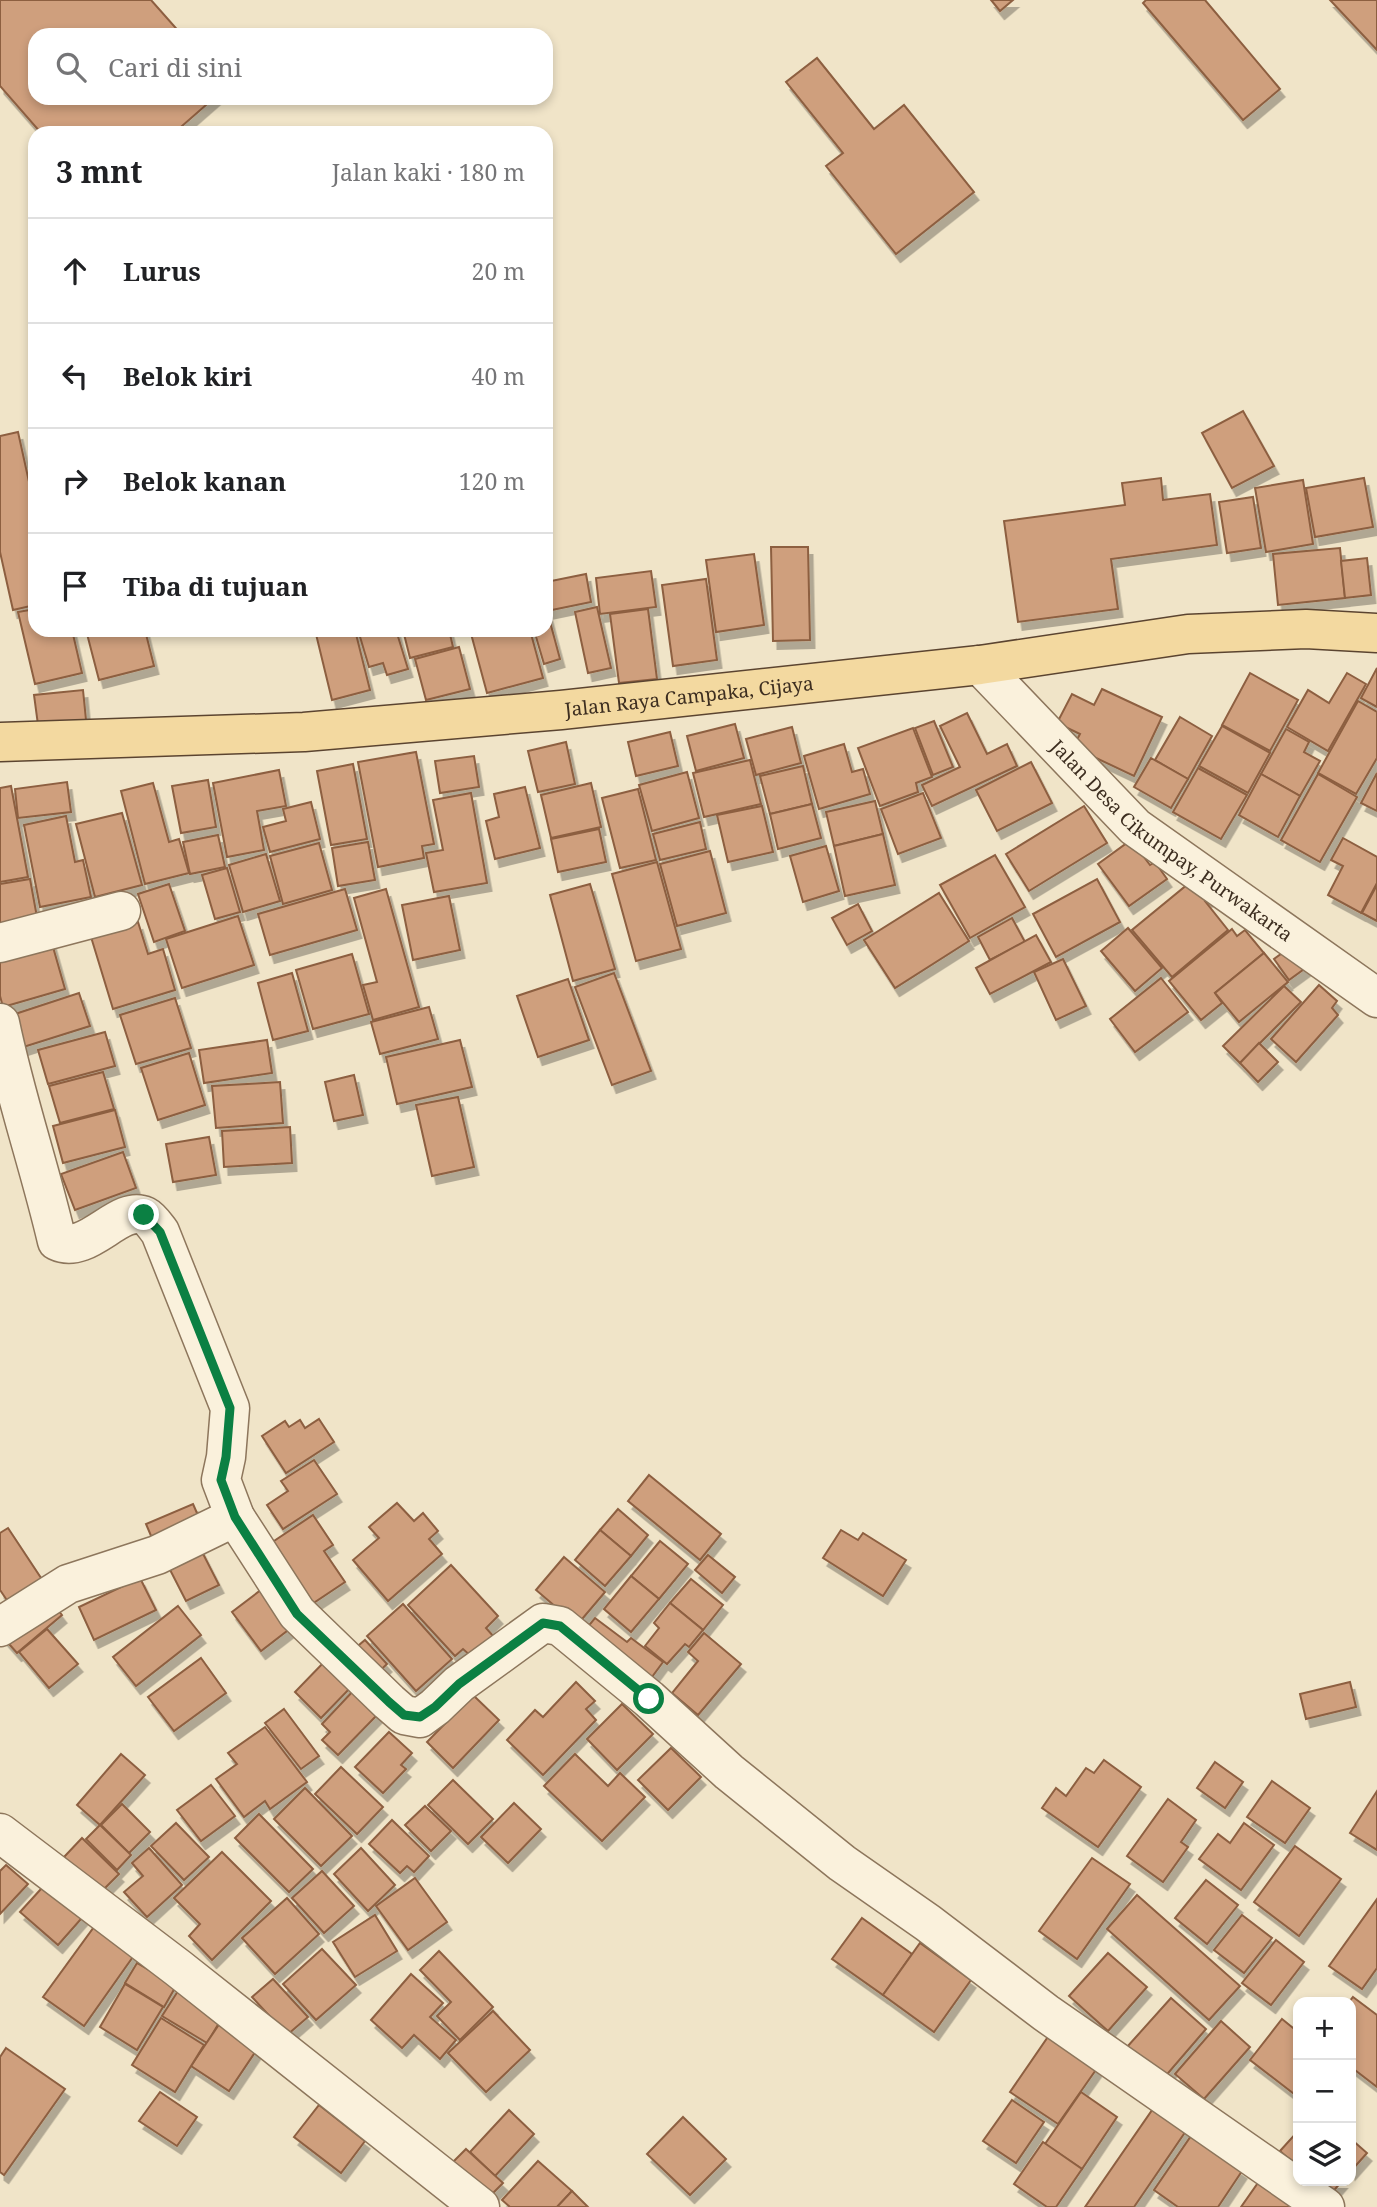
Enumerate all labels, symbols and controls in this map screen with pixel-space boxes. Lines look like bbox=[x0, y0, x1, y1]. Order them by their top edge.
search box bbox=[28, 28, 553, 105]
icon: search bbox=[52, 48, 90, 86]
text: Cari di sini bbox=[108, 49, 242, 85]
text: 3 mnt bbox=[56, 151, 143, 192]
text: Jalan kaki · 180 m bbox=[332, 156, 525, 188]
icon: ahead bbox=[56, 252, 94, 290]
text: Lurus bbox=[123, 253, 201, 289]
text: 20 m bbox=[472, 255, 525, 287]
icon: left bbox=[56, 357, 94, 395]
text: Belok kiri bbox=[123, 358, 252, 394]
text: 40 m bbox=[472, 360, 525, 392]
icon: right bbox=[56, 462, 94, 500]
text: Belok kanan bbox=[123, 463, 286, 499]
text: 120 m bbox=[459, 465, 525, 497]
icon: arrive bbox=[56, 567, 94, 605]
text: Tiba di tujuan bbox=[123, 568, 308, 604]
street label: Jalan Raya Campaka, Cijaya bbox=[562, 670, 815, 723]
street label: Jalan Desa Cikumpay, Purwakarta bbox=[1044, 733, 1298, 947]
route end bbox=[128, 1199, 159, 1230]
route start bbox=[633, 1683, 664, 1714]
map controls bbox=[1293, 1997, 1356, 2186]
button: + bbox=[1293, 1997, 1356, 2060]
button: − bbox=[1293, 2060, 1356, 2123]
button: layers bbox=[1293, 2123, 1356, 2186]

